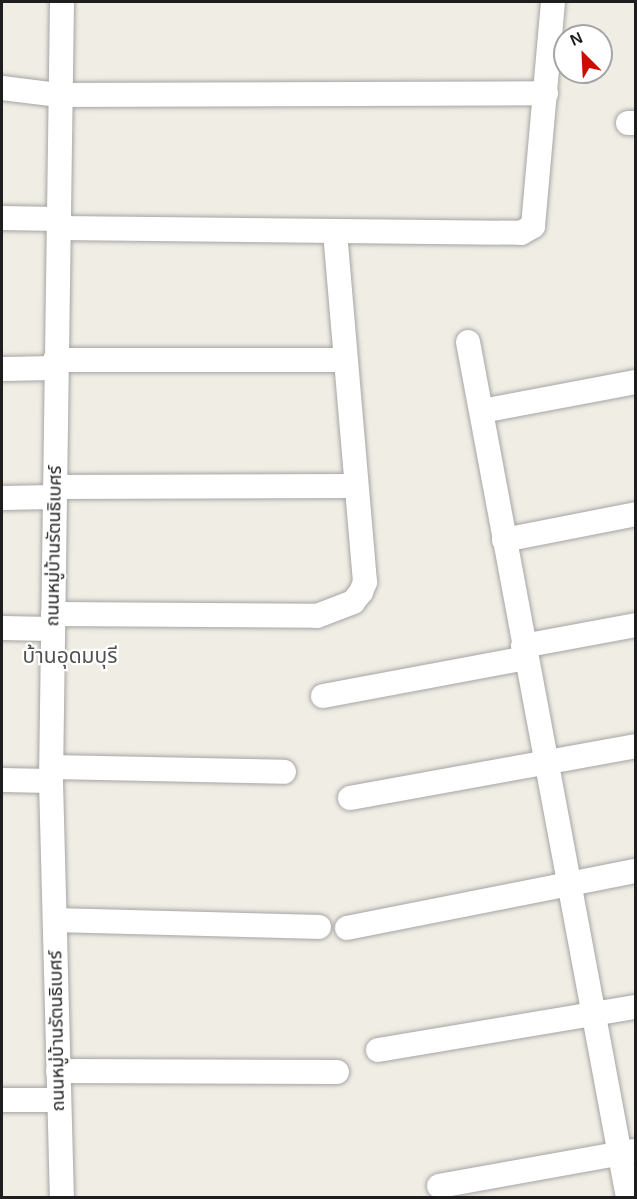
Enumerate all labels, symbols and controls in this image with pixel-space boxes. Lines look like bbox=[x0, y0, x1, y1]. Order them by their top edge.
north arrow bbox=[553, 24, 613, 84]
text: N bbox=[568, 29, 585, 49]
street label: ถนนหมู่บ้านรัตนธิเบศร์ bbox=[42, 465, 66, 627]
district label: บ้านอุดมบุรี bbox=[23, 643, 117, 669]
street label: ถนนหมู่บ้านรัตนธิเบศร์ bbox=[45, 950, 69, 1112]

